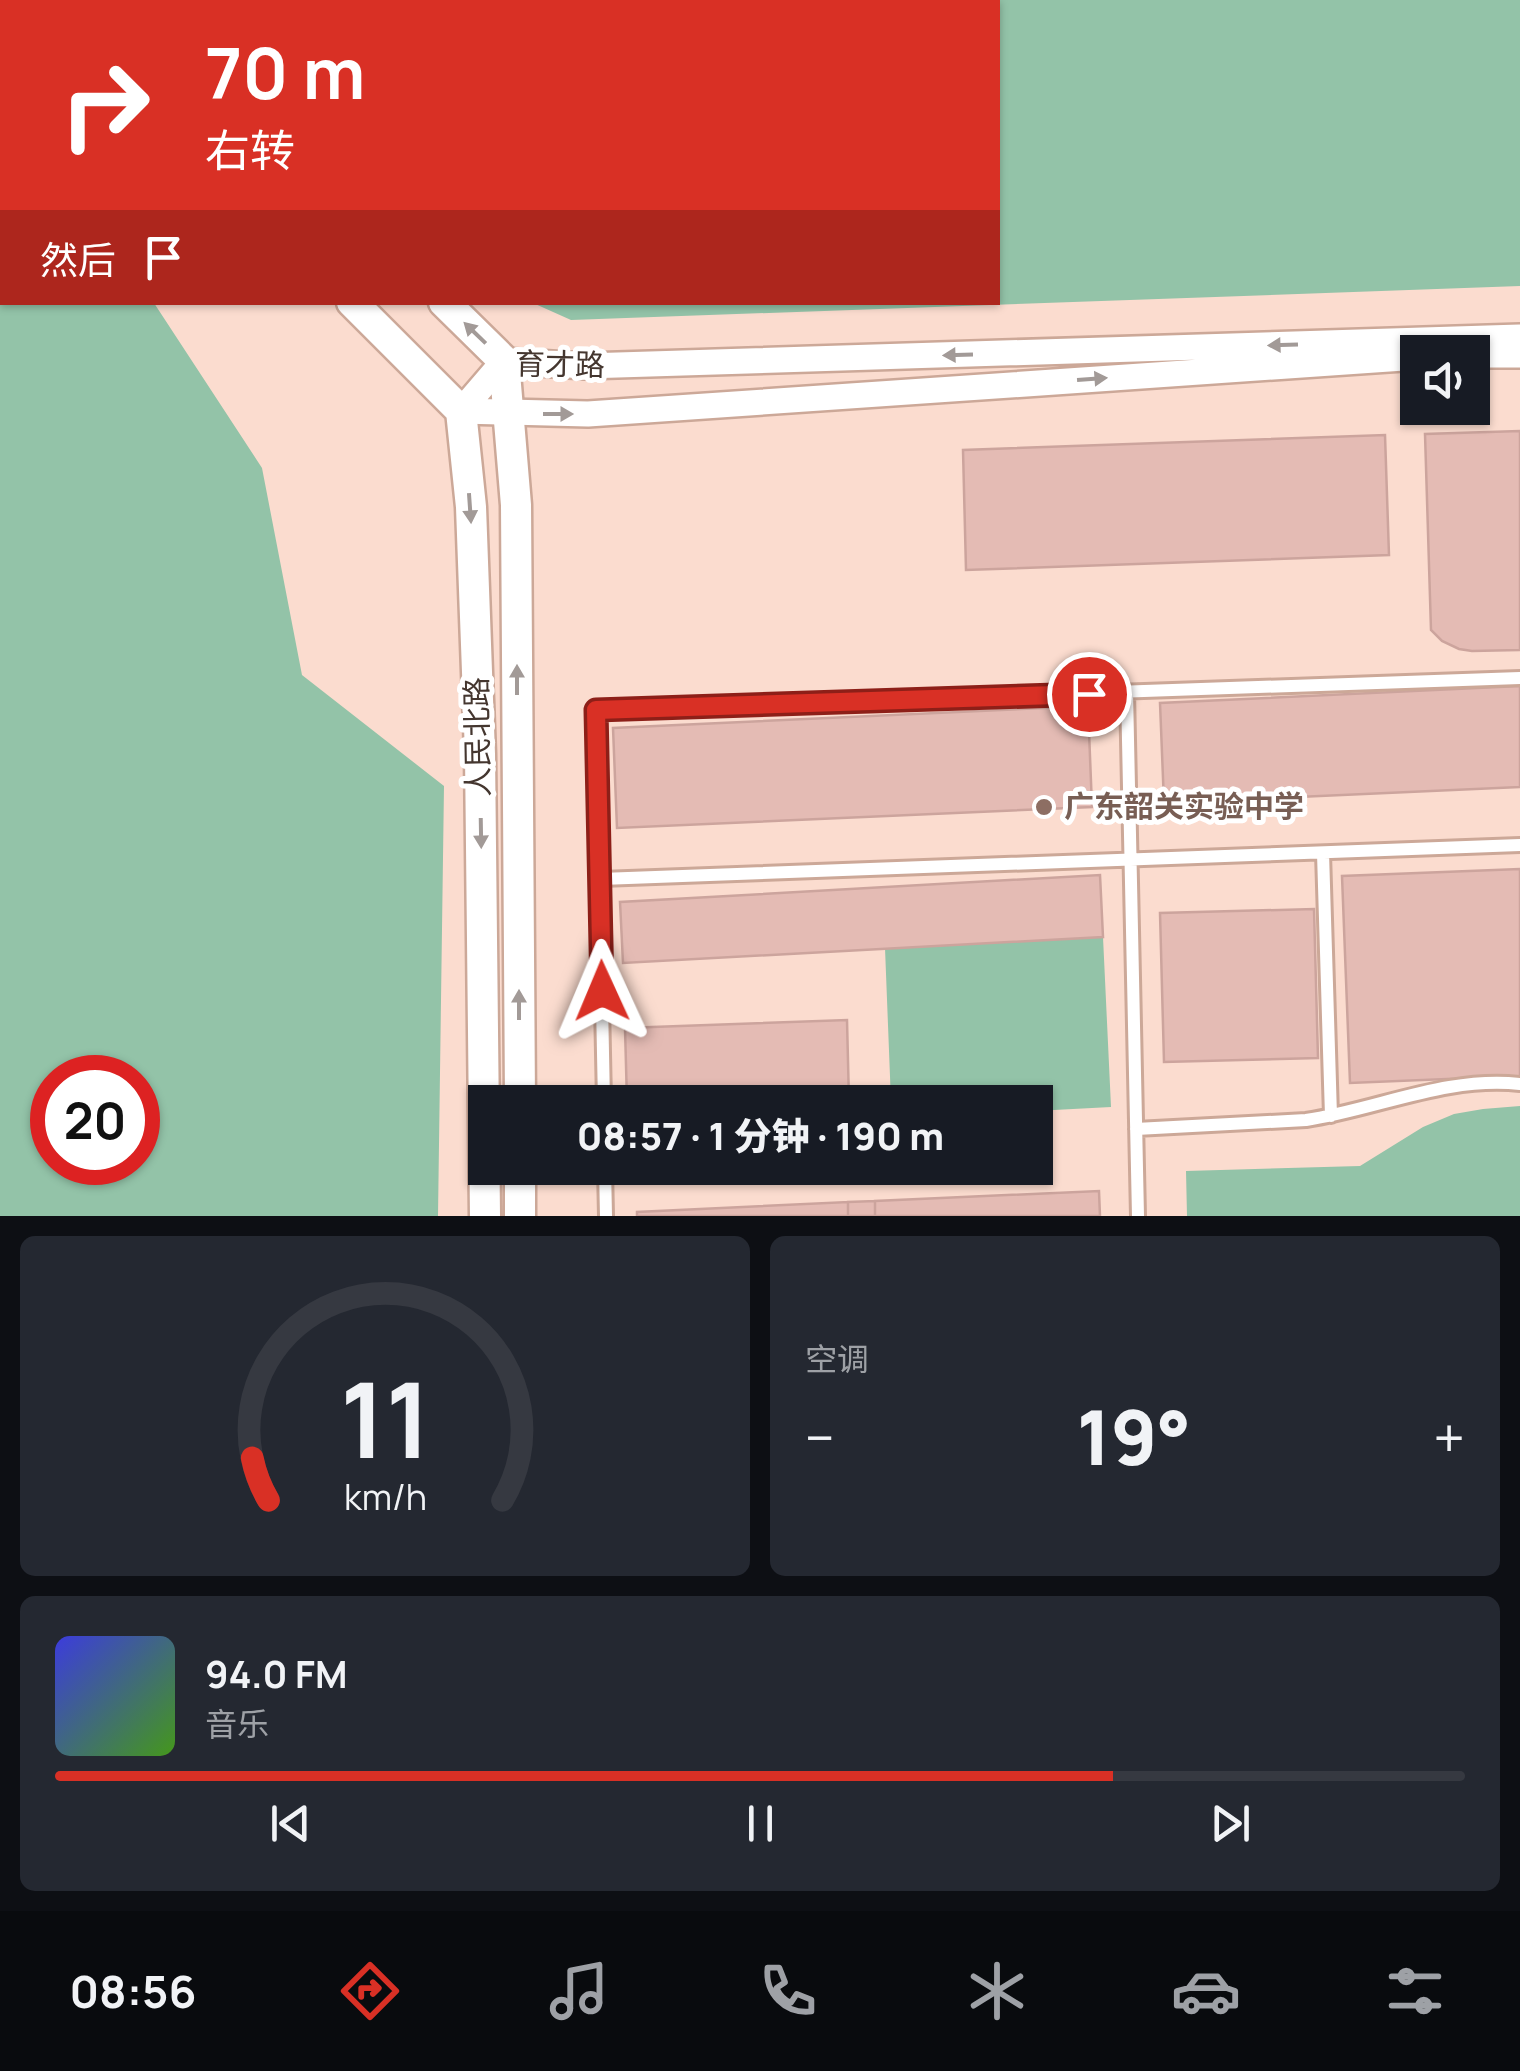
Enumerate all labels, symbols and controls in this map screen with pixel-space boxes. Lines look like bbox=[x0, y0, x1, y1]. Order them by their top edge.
text: 70 m bbox=[205, 24, 365, 120]
icon: right bbox=[40, 40, 170, 170]
text: 右转 bbox=[205, 119, 295, 181]
icon: arrive bbox=[136, 230, 191, 285]
text: 然后 bbox=[40, 233, 116, 285]
one-way arrow bbox=[463, 322, 487, 345]
map controls bbox=[1400, 335, 1490, 425]
button: sound bbox=[1400, 335, 1490, 425]
one-way arrow bbox=[1266, 337, 1298, 353]
street label: 育才路 bbox=[515, 342, 605, 385]
one-way arrow bbox=[941, 348, 973, 364]
one-way arrow bbox=[1076, 371, 1108, 387]
one-way arrow bbox=[542, 406, 574, 422]
one-way arrow bbox=[463, 492, 479, 524]
pin bbox=[1047, 652, 1132, 737]
one-way arrow bbox=[509, 664, 525, 696]
icon: arrive bbox=[1062, 667, 1117, 722]
street label: 人民北路 bbox=[455, 677, 498, 797]
place label: 广东韶关实验中学 bbox=[1064, 785, 1304, 826]
marker: 广东韶关实验中学 bbox=[1033, 796, 1055, 818]
one-way arrow bbox=[473, 817, 489, 849]
position arrow bbox=[550, 939, 654, 1043]
one-way arrow bbox=[511, 989, 527, 1021]
speed limit sign: 20 bbox=[30, 1055, 160, 1185]
text: 08:57 · 1 分钟 · 190 m bbox=[577, 1109, 944, 1161]
text: 空调 bbox=[805, 1337, 869, 1381]
text: 11 bbox=[339, 1347, 431, 1489]
text: 19° bbox=[1077, 1385, 1191, 1488]
text: − bbox=[805, 1399, 835, 1475]
text: + bbox=[1433, 1399, 1465, 1475]
text: km/h bbox=[343, 1472, 427, 1521]
text: 94.0 FM bbox=[205, 1647, 348, 1699]
text: 音乐 bbox=[205, 1702, 269, 1746]
icon: previous bbox=[263, 1796, 318, 1851]
icon: pause bbox=[733, 1796, 788, 1851]
icon: next bbox=[1203, 1796, 1258, 1851]
icon: directions bbox=[335, 1956, 405, 2026]
icon: music bbox=[544, 1956, 614, 2026]
icon: phone bbox=[753, 1956, 823, 2026]
icon: climate bbox=[962, 1956, 1032, 2026]
icon: car bbox=[1171, 1956, 1241, 2026]
icon: filters bbox=[1380, 1956, 1450, 2026]
text: 08:56 bbox=[70, 1960, 196, 2022]

